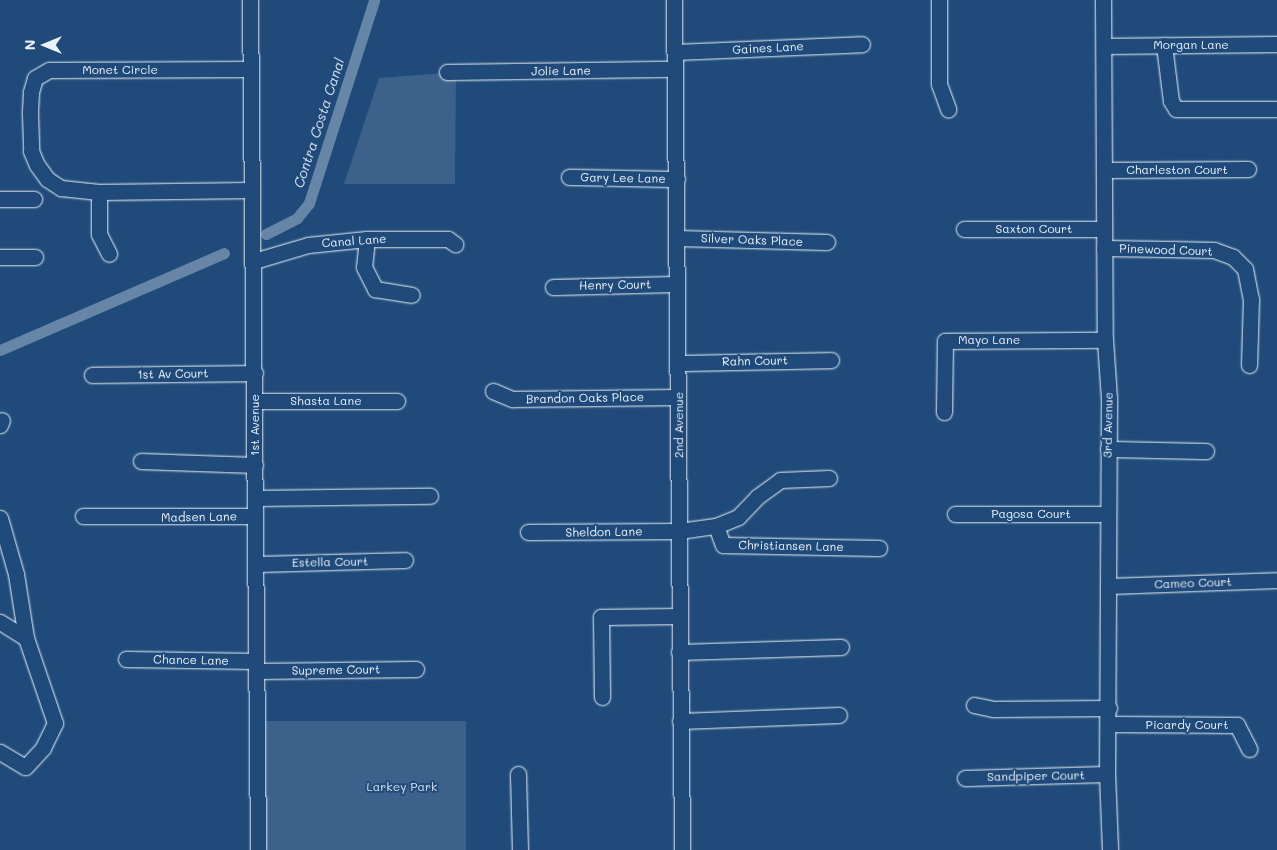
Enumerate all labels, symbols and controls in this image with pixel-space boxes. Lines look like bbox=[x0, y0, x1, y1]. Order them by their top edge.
north arrow bbox=[20, 20, 70, 70]
street label: Morgan Lane bbox=[1153, 38, 1229, 52]
street label: Gaines Lane bbox=[732, 39, 804, 57]
text: N bbox=[20, 40, 39, 50]
water label: Contra Costa Canal bbox=[290, 56, 348, 190]
street label: Monet Circle bbox=[82, 63, 158, 77]
street label: Jolie Lane bbox=[531, 63, 591, 79]
street label: Charleston Court bbox=[1126, 163, 1228, 177]
street label: Gary Lee Lane bbox=[580, 170, 666, 186]
street label: Saxton Court bbox=[996, 222, 1072, 236]
street label: Silver Oaks Place bbox=[701, 231, 803, 249]
street label: Canal Lane bbox=[321, 232, 387, 250]
street label: Pinewood Court bbox=[1119, 241, 1213, 259]
street label: Henry Court bbox=[579, 277, 651, 293]
street label: Mayo Lane bbox=[958, 333, 1020, 347]
street label: Rahn Court bbox=[722, 353, 788, 369]
street label: 1st Av Court bbox=[137, 366, 209, 382]
street label: Brandon Oaks Place bbox=[526, 390, 644, 406]
street label: 2nd Avenue bbox=[672, 392, 686, 458]
street label: 3rd Avenue bbox=[1100, 392, 1116, 458]
street label: 1st Avenue bbox=[248, 394, 262, 456]
street label: Shasta Lane bbox=[290, 394, 362, 408]
street label: Pagosa Court bbox=[991, 507, 1071, 521]
street label: Madsen Lane bbox=[161, 509, 237, 525]
street label: Sheldon Lane bbox=[565, 524, 643, 540]
street label: Christiansen Lane bbox=[738, 538, 844, 554]
street label: Estella Court bbox=[292, 554, 368, 570]
street label: Cameo Court bbox=[1154, 574, 1232, 592]
street label: Chance Lane bbox=[153, 652, 229, 668]
street label: Supreme Court bbox=[292, 662, 380, 678]
street label: Picardy Court bbox=[1146, 718, 1228, 732]
street label: Sandpiper Court bbox=[987, 768, 1085, 784]
park label: Larkey Park bbox=[367, 780, 437, 794]

